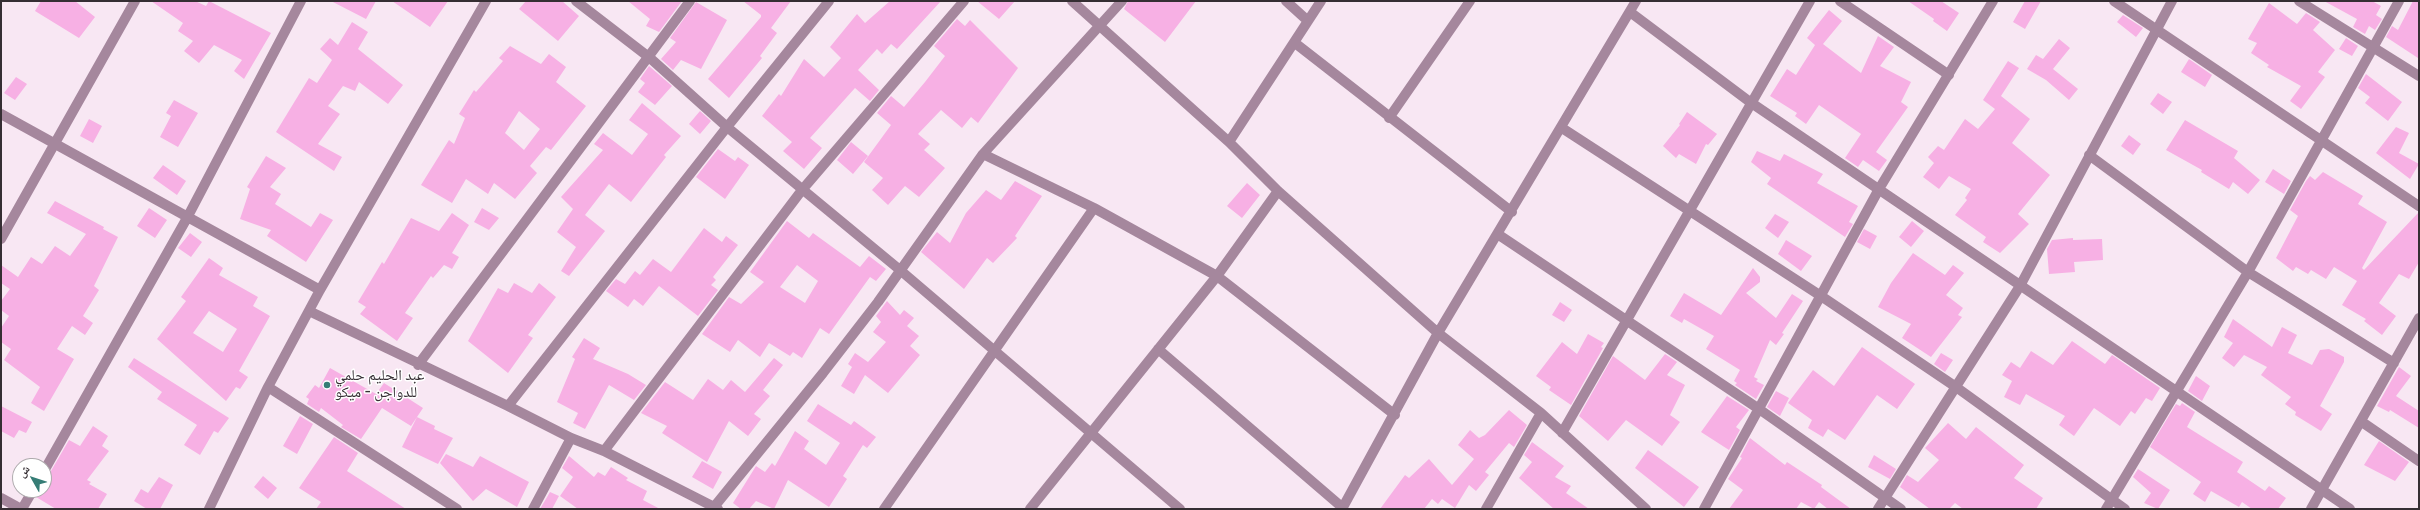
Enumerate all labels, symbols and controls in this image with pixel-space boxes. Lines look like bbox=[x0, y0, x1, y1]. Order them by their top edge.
place label: عبد الحليم حلمي للدواجن - ميكو bbox=[335, 367, 424, 402]
marker: عبد الحليم حلمي للدواجن - ميكو bbox=[322, 380, 332, 390]
north arrow bbox=[12, 458, 52, 498]
text: ش bbox=[14, 462, 33, 480]

